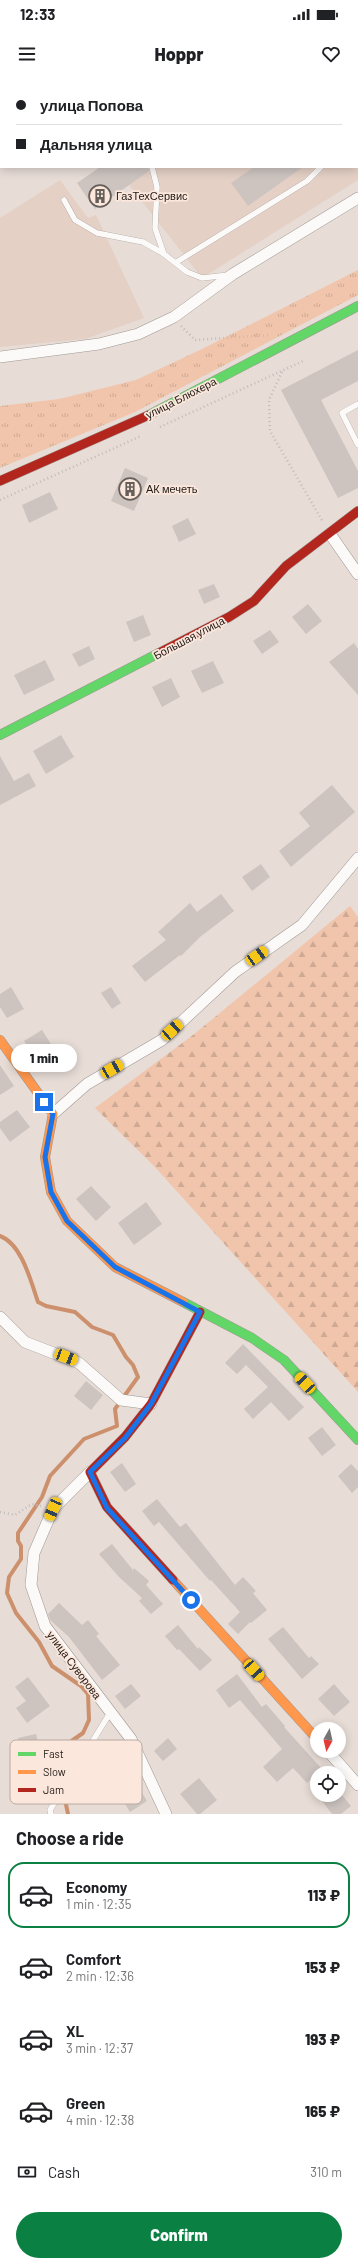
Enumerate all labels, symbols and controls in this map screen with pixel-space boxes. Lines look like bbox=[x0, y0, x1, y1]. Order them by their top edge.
text: 12:33 bbox=[20, 5, 55, 23]
icon: menu bbox=[16, 43, 38, 65]
text: Hoppr bbox=[155, 43, 203, 65]
icon: heart bbox=[320, 43, 342, 65]
text: улица Попова bbox=[40, 96, 143, 114]
text: Дальняя улица bbox=[40, 135, 152, 153]
building icon: ГазТехСервис bbox=[87, 183, 113, 209]
place label: ГазТехСервис bbox=[116, 189, 188, 202]
street label: улица Блюхера bbox=[143, 374, 219, 421]
building icon: АК мечеть bbox=[117, 476, 143, 502]
place label: АК мечеть bbox=[146, 482, 198, 495]
street label: Большая улица bbox=[151, 613, 227, 662]
car bbox=[244, 944, 270, 968]
car bbox=[159, 1018, 185, 1042]
callout: 1 min bbox=[11, 1044, 77, 1072]
text: 1 min bbox=[30, 1050, 58, 1066]
car bbox=[99, 1058, 125, 1080]
route end bbox=[35, 1093, 53, 1111]
car bbox=[53, 1347, 79, 1367]
car bbox=[292, 1370, 318, 1396]
car bbox=[43, 1496, 63, 1522]
route start bbox=[182, 1591, 200, 1609]
street label: улица Суворова bbox=[45, 1628, 105, 1702]
car bbox=[242, 1657, 266, 1683]
north arrow bbox=[310, 1722, 346, 1758]
map controls bbox=[310, 1722, 346, 1802]
legend bbox=[10, 1740, 142, 1804]
text: Fast bbox=[43, 1747, 64, 1760]
text: Slow bbox=[43, 1765, 66, 1778]
button: locate bbox=[310, 1766, 346, 1802]
text: Jam bbox=[43, 1783, 64, 1796]
text: Choose a ride bbox=[16, 1827, 124, 1849]
icon: car bbox=[18, 1877, 54, 1913]
text: Economy bbox=[66, 1878, 127, 1896]
text: 113 ₽ bbox=[307, 1886, 340, 1904]
text: 1 min · 12:35 bbox=[66, 1896, 131, 1912]
icon: car bbox=[18, 1949, 54, 1985]
text: Comfort bbox=[66, 1950, 121, 1968]
text: 153 ₽ bbox=[305, 1958, 340, 1976]
text: 2 min · 12:36 bbox=[66, 1968, 134, 1984]
icon: car bbox=[18, 2021, 54, 2057]
text: XL bbox=[66, 2022, 84, 2040]
text: 193 ₽ bbox=[305, 2030, 340, 2048]
text: 3 min · 12:37 bbox=[66, 2040, 133, 2056]
icon: car bbox=[18, 2093, 54, 2129]
text: Green bbox=[66, 2094, 105, 2112]
text: 165 ₽ bbox=[305, 2102, 340, 2120]
text: 4 min · 12:38 bbox=[66, 2112, 134, 2128]
icon: cash bbox=[16, 2161, 38, 2183]
text: Cash bbox=[48, 2163, 80, 2181]
text: 310 m bbox=[310, 2164, 342, 2180]
button: Confirm bbox=[16, 2212, 342, 2258]

